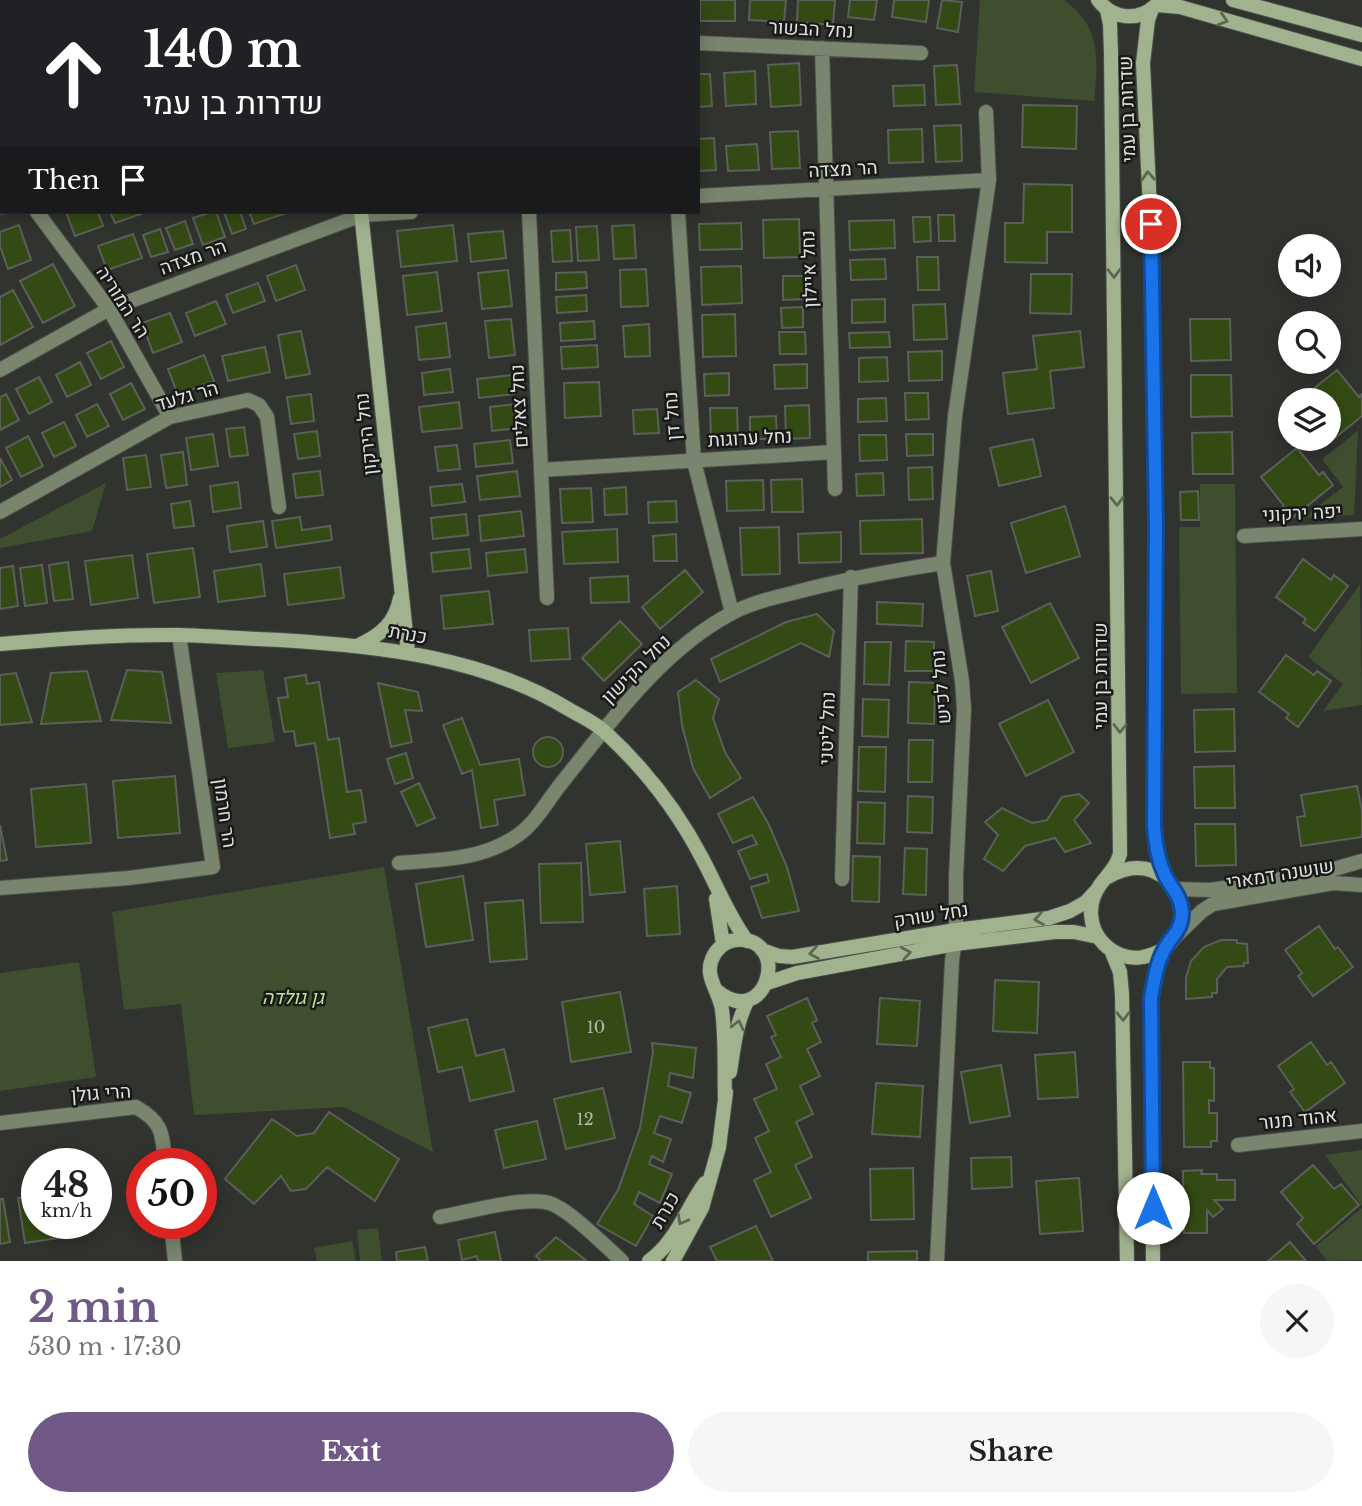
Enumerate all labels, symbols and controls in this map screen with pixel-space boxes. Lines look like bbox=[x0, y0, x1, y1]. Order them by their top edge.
one-way arrow bbox=[1217, 12, 1229, 27]
street label: נחל הבשור bbox=[768, 15, 854, 43]
text: 140 m bbox=[143, 19, 301, 80]
icon: ahead bbox=[28, 28, 119, 119]
street label: שדרות בן עמי bbox=[1114, 55, 1140, 163]
text: שדרות בן עמי bbox=[143, 83, 323, 123]
street label: הר מצדה bbox=[808, 156, 878, 182]
icon: arrive bbox=[114, 161, 152, 199]
text: Then bbox=[28, 164, 100, 196]
one-way arrow bbox=[1141, 170, 1156, 181]
pin bbox=[1121, 194, 1181, 254]
icon: arrive bbox=[1132, 205, 1170, 243]
street label: נחל איילון bbox=[796, 230, 822, 308]
street label: הר מצדה bbox=[156, 234, 230, 280]
map controls bbox=[1278, 234, 1341, 451]
button: sound bbox=[1278, 234, 1341, 297]
street label: הר המוריה bbox=[91, 262, 155, 342]
one-way arrow bbox=[1106, 269, 1122, 279]
button: search bbox=[1278, 311, 1341, 374]
street label: נחל צאלים bbox=[505, 364, 533, 448]
street label: הר גלעד bbox=[153, 376, 221, 416]
button: layers bbox=[1278, 388, 1341, 451]
street label: נחל דן bbox=[659, 391, 685, 441]
street label: נחל הירקון bbox=[350, 392, 382, 476]
street label: נחל ערוגות bbox=[707, 424, 793, 452]
one-way arrow bbox=[1110, 496, 1125, 507]
street label: יפה ירקוני bbox=[1262, 499, 1342, 527]
street label: כנרת bbox=[387, 619, 429, 649]
street label: שדרות בן עמי bbox=[1089, 623, 1112, 729]
street label: נחל הקישון bbox=[597, 630, 675, 708]
street label: נחל לכיש bbox=[926, 649, 956, 725]
street label: נחל ליטני bbox=[814, 691, 840, 765]
one-way arrow bbox=[1112, 723, 1127, 734]
street label: הר חרמון bbox=[209, 777, 241, 849]
street label: שושנה דמארי bbox=[1225, 854, 1335, 894]
street label: נחל שורק bbox=[892, 898, 970, 932]
one-way arrow bbox=[1033, 911, 1045, 926]
one-way arrow bbox=[808, 945, 820, 960]
one-way arrow bbox=[900, 946, 911, 961]
park label: גן גולדה bbox=[262, 986, 326, 1009]
one-way arrow bbox=[1115, 1011, 1130, 1022]
house number: 10 bbox=[587, 1017, 605, 1037]
one-way arrow bbox=[730, 1019, 745, 1031]
street label: הרי גולן bbox=[70, 1079, 132, 1107]
street label: אהוד מנור bbox=[1258, 1103, 1338, 1135]
house number: 12 bbox=[577, 1109, 594, 1129]
speed limit sign: 50 bbox=[126, 1148, 217, 1239]
text: 48 bbox=[44, 1163, 89, 1206]
position arrow bbox=[1116, 1171, 1190, 1245]
street label: כנרת bbox=[645, 1188, 685, 1232]
text: km/h bbox=[41, 1200, 92, 1222]
one-way arrow bbox=[677, 1213, 690, 1226]
text: 2 min bbox=[28, 1281, 159, 1333]
button: close bbox=[1260, 1284, 1334, 1358]
text: 530 m · 17:30 bbox=[28, 1333, 182, 1361]
button: Exit bbox=[28, 1412, 674, 1492]
button: Share bbox=[688, 1412, 1334, 1492]

